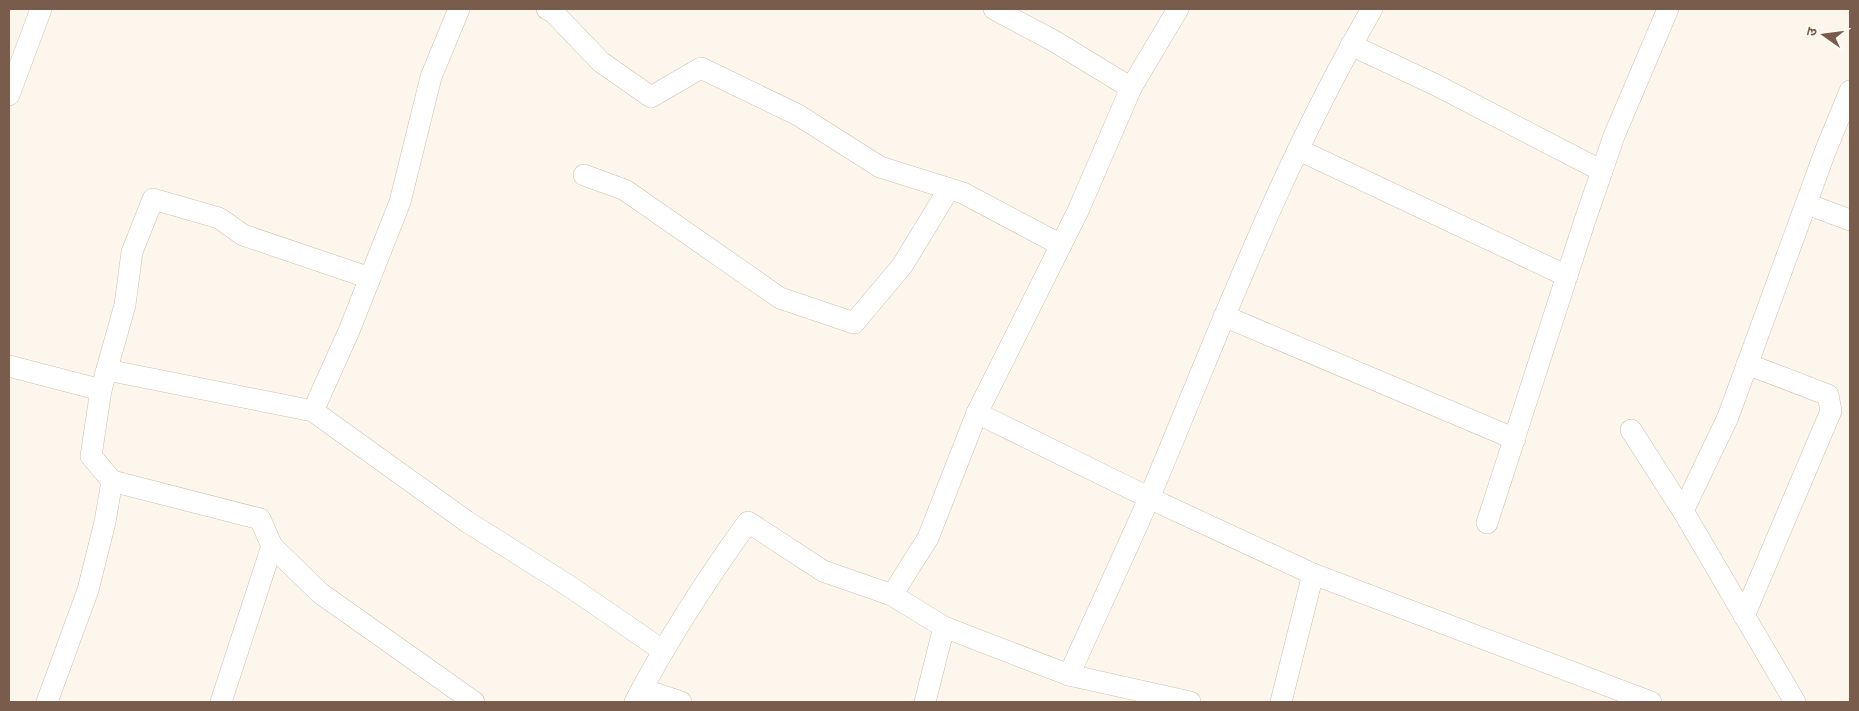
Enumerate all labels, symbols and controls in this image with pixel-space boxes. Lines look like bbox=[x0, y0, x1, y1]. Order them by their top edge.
north arrow bbox=[1799, 10, 1849, 60]
text: उ bbox=[1803, 25, 1820, 38]

